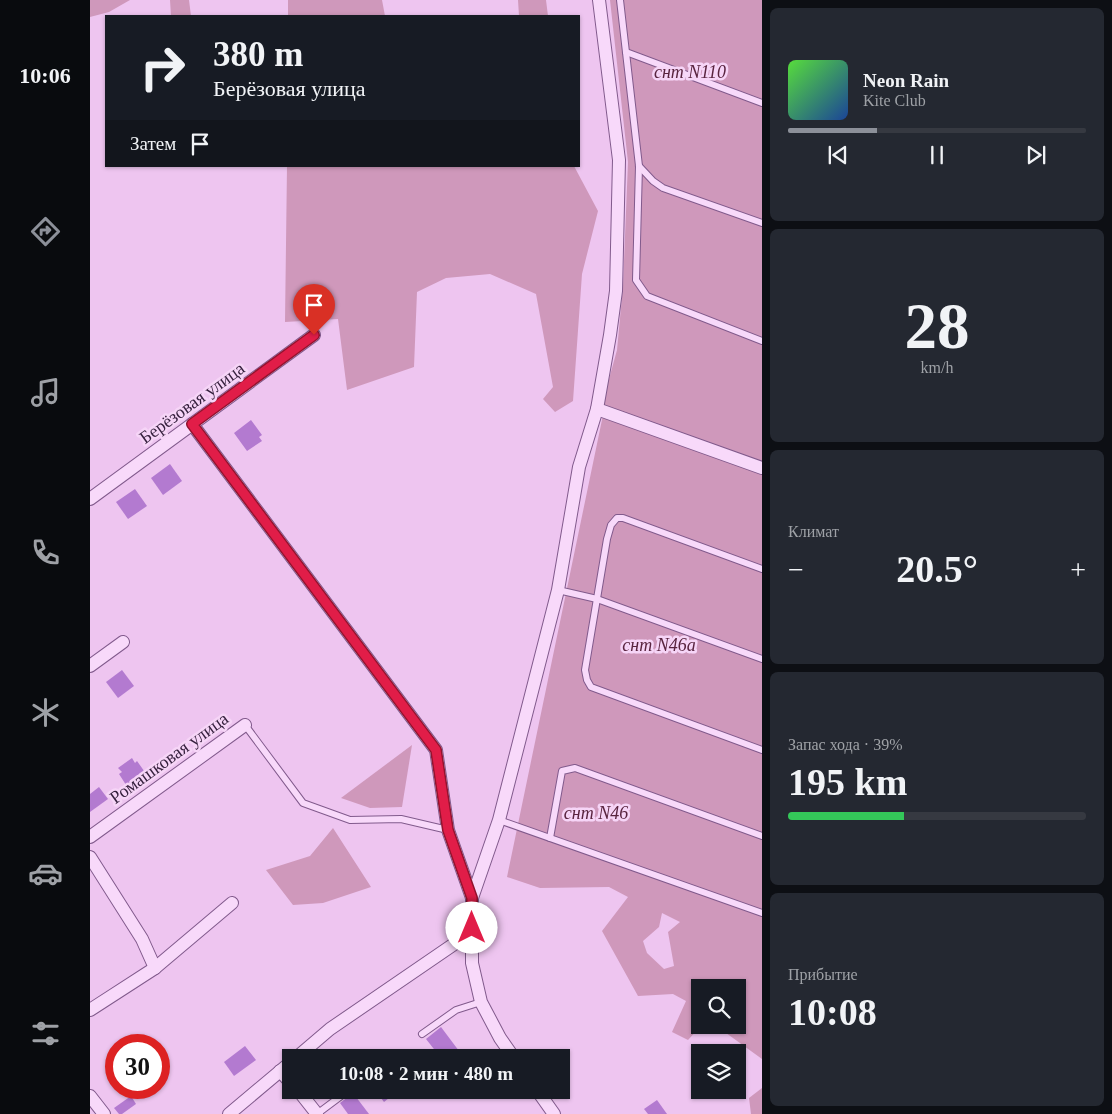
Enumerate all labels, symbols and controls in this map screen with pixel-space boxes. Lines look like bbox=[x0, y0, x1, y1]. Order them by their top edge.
icon: right bbox=[130, 35, 195, 100]
text: 380 m bbox=[213, 35, 303, 74]
park label: снт N110 bbox=[654, 62, 726, 82]
text: 10:06 bbox=[19, 63, 71, 88]
text: Neon Rain bbox=[863, 70, 949, 91]
text: Берёзовая улица bbox=[213, 76, 366, 101]
text: Kite Club bbox=[863, 92, 926, 109]
icon: arrive bbox=[186, 130, 214, 158]
text: Затем bbox=[130, 133, 176, 154]
icon: previous bbox=[824, 141, 852, 169]
icon: pause bbox=[923, 141, 951, 169]
icon: next bbox=[1022, 141, 1050, 169]
icon: directions bbox=[28, 214, 63, 249]
pin bbox=[293, 284, 335, 335]
text: 28 bbox=[905, 290, 970, 362]
icon: arrive bbox=[300, 291, 328, 319]
street label: Берёзовая улица bbox=[136, 358, 248, 448]
text: km/h bbox=[921, 359, 953, 376]
icon: music bbox=[28, 375, 63, 410]
text: Климат bbox=[788, 523, 839, 540]
icon: phone bbox=[28, 535, 63, 570]
text: 20.5° bbox=[896, 548, 978, 590]
text: − bbox=[788, 554, 804, 585]
text: + bbox=[1070, 554, 1086, 585]
park label: снт N46а bbox=[622, 635, 696, 655]
icon: climate bbox=[28, 695, 63, 730]
street label: Ромашковая улица bbox=[106, 708, 232, 808]
text: Запас хода · 39% bbox=[788, 736, 903, 753]
text: 195 km bbox=[788, 761, 907, 803]
park label: снт N46 bbox=[564, 803, 628, 823]
icon: car bbox=[28, 856, 63, 891]
position arrow bbox=[445, 901, 497, 953]
text: Прибытие bbox=[788, 966, 858, 983]
map controls bbox=[691, 979, 746, 1099]
button: search bbox=[691, 979, 746, 1034]
text: 10:08 bbox=[788, 991, 877, 1033]
icon: filters bbox=[28, 1016, 63, 1051]
speed limit sign: 30 bbox=[105, 1034, 170, 1099]
button: layers bbox=[691, 1044, 746, 1099]
text: 10:08 · 2 мин · 480 m bbox=[339, 1063, 513, 1084]

